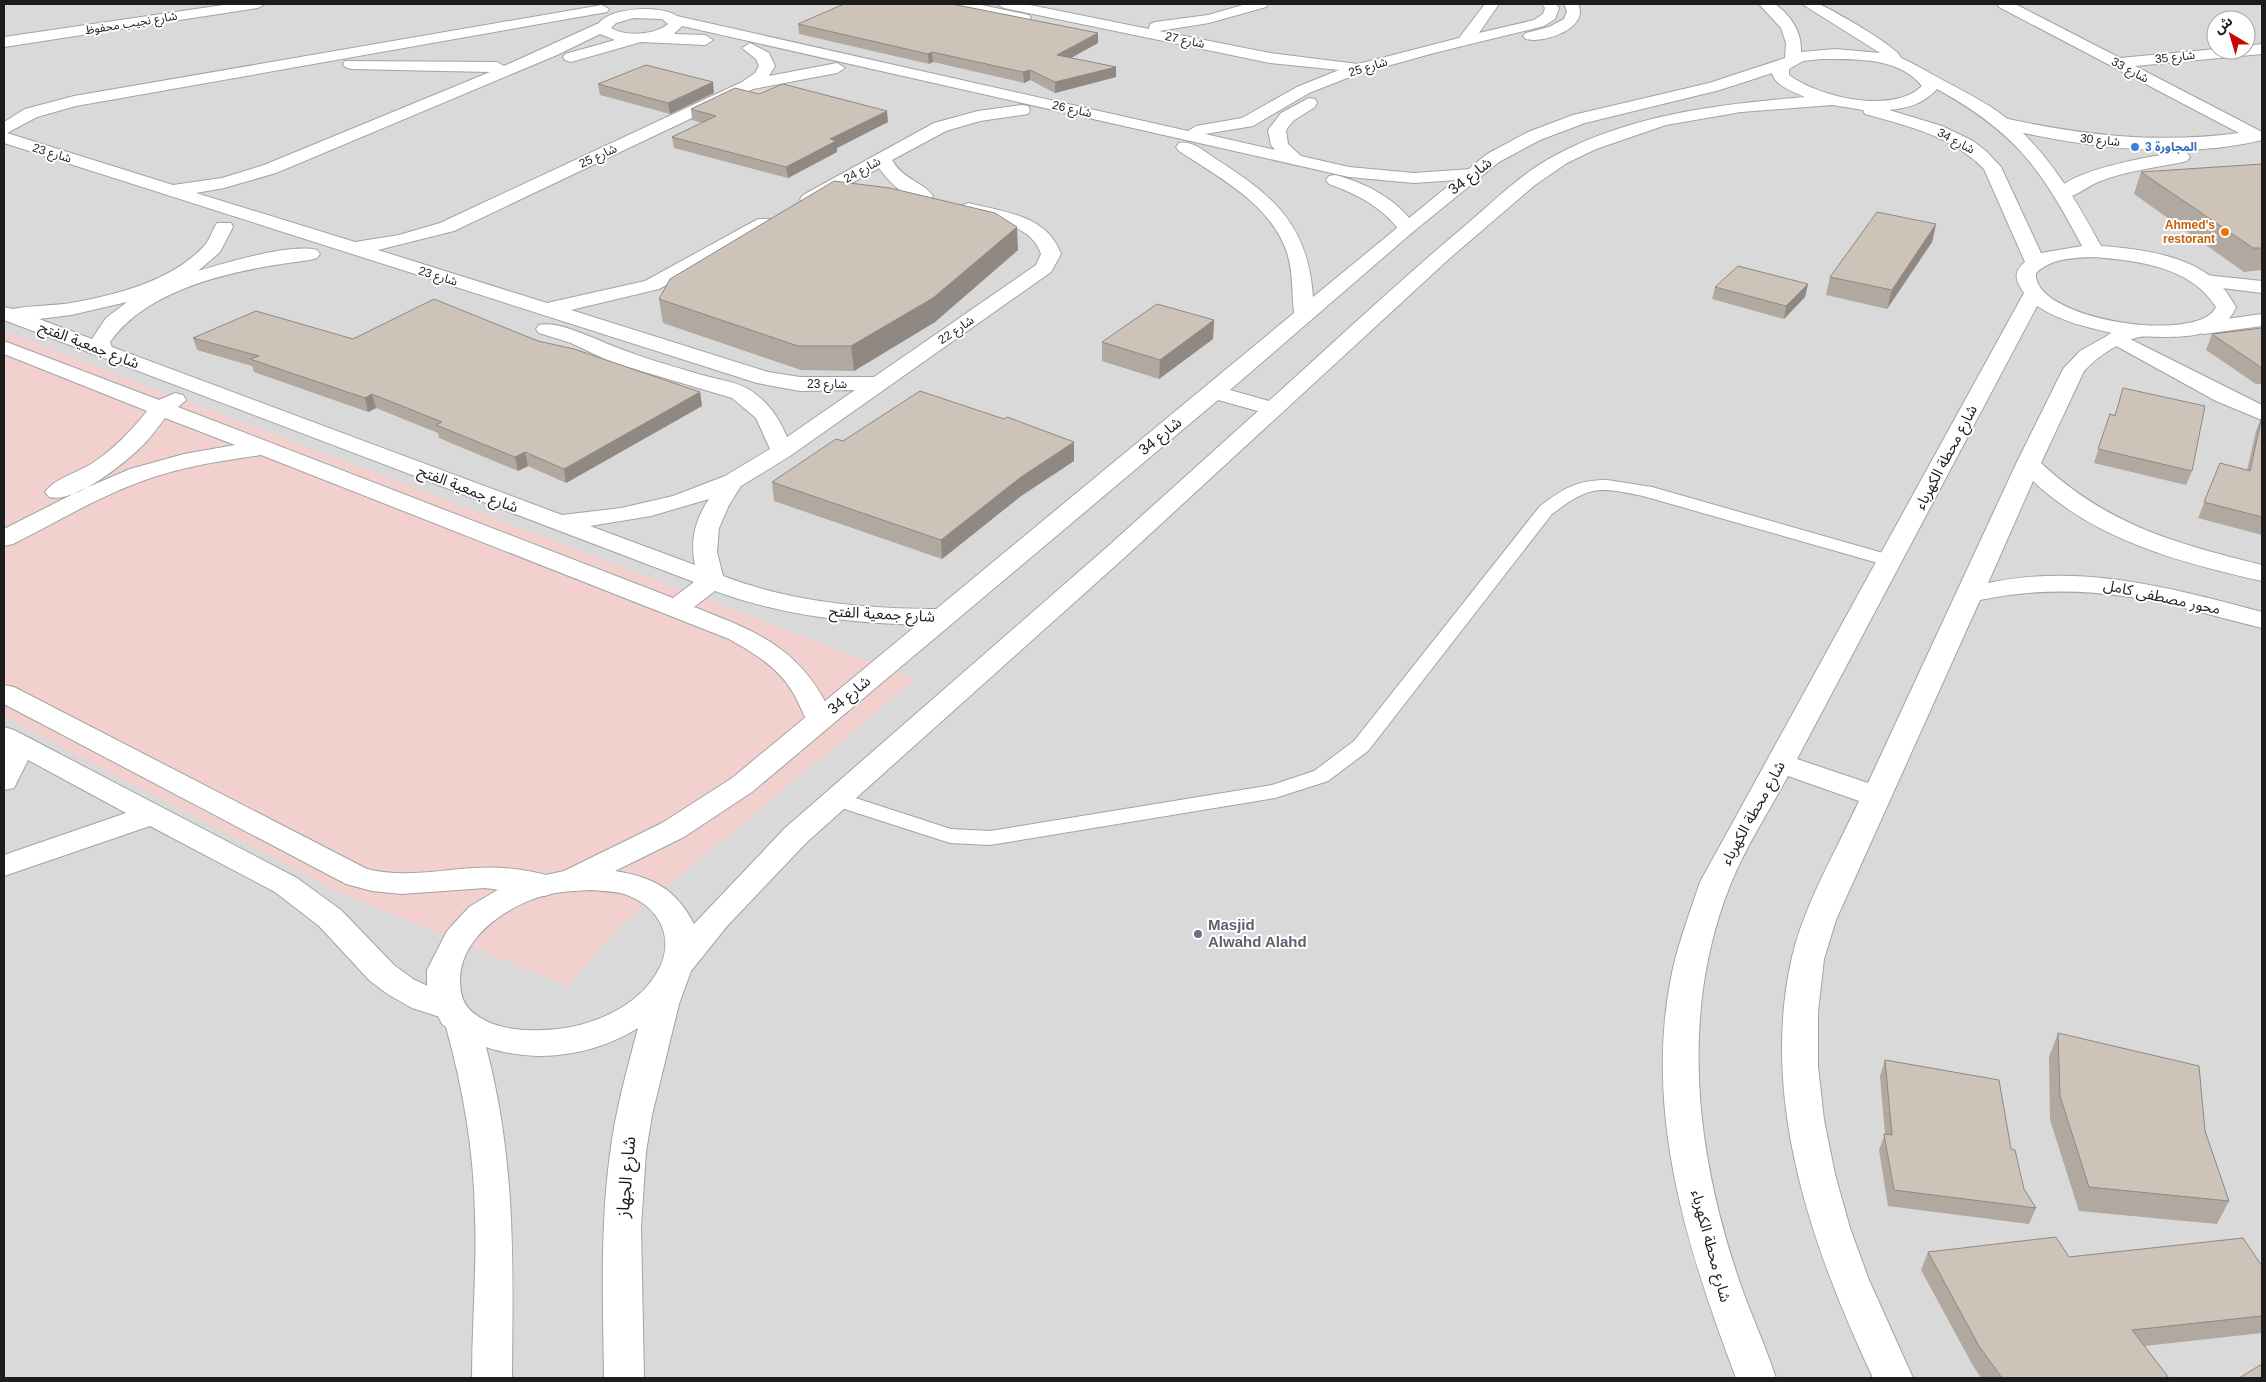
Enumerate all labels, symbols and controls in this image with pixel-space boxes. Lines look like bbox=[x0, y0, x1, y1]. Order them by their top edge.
street label: شارع نجيب محفوظ bbox=[84, 9, 179, 39]
north arrow bbox=[2206, 10, 2256, 60]
text: ش bbox=[2211, 13, 2235, 37]
street label: شارع 27 bbox=[1164, 29, 1206, 53]
street label: شارع 35 bbox=[2154, 48, 2196, 68]
street label: شارع 25 bbox=[1347, 54, 1390, 81]
street label: شارع 33 bbox=[2108, 54, 2151, 87]
street label: شارع 26 bbox=[1050, 98, 1093, 122]
street label: شارع 34 bbox=[1934, 125, 1977, 158]
street label: شارع 30 bbox=[2079, 131, 2121, 151]
street label: شارع 23 bbox=[30, 140, 73, 167]
place label: المجاورة 3 bbox=[2145, 140, 2197, 154]
street label: شارع 25 bbox=[577, 141, 620, 173]
marker: المجاورة 3 bbox=[2129, 141, 2141, 153]
street label: شارع 34 bbox=[1445, 153, 1497, 201]
street label: شارع 24 bbox=[841, 154, 884, 188]
place label: Ahmed's restorant bbox=[2163, 218, 2215, 246]
marker: Ahmed's restorant bbox=[2219, 226, 2231, 238]
street label: شارع 23 bbox=[416, 263, 459, 290]
street label: شارع 22 bbox=[935, 313, 978, 349]
street label: شارع جمعية الفتح bbox=[35, 318, 142, 375]
street label: شارع 23 bbox=[807, 377, 847, 393]
street label: شارع محطة الكهرباء bbox=[1911, 401, 1984, 514]
street label: شارع 34 bbox=[1135, 413, 1187, 461]
street label: شارع جمعية الفتح bbox=[414, 462, 521, 519]
street label: محور مصطفى كامل bbox=[2102, 576, 2222, 618]
street label: شارع جمعية الفتح bbox=[828, 602, 936, 629]
street label: شارع 34 bbox=[824, 672, 876, 720]
street label: شارع محطة الكهرباء bbox=[1717, 758, 1792, 869]
place label: Masjid Alwahd Alahd bbox=[1208, 916, 1307, 950]
marker: Masjid Alwahd Alahd bbox=[1192, 928, 1204, 940]
street label: شارع الجهاز bbox=[612, 1136, 643, 1220]
street label: شارع محطة الكهرباء bbox=[1684, 1188, 1735, 1305]

